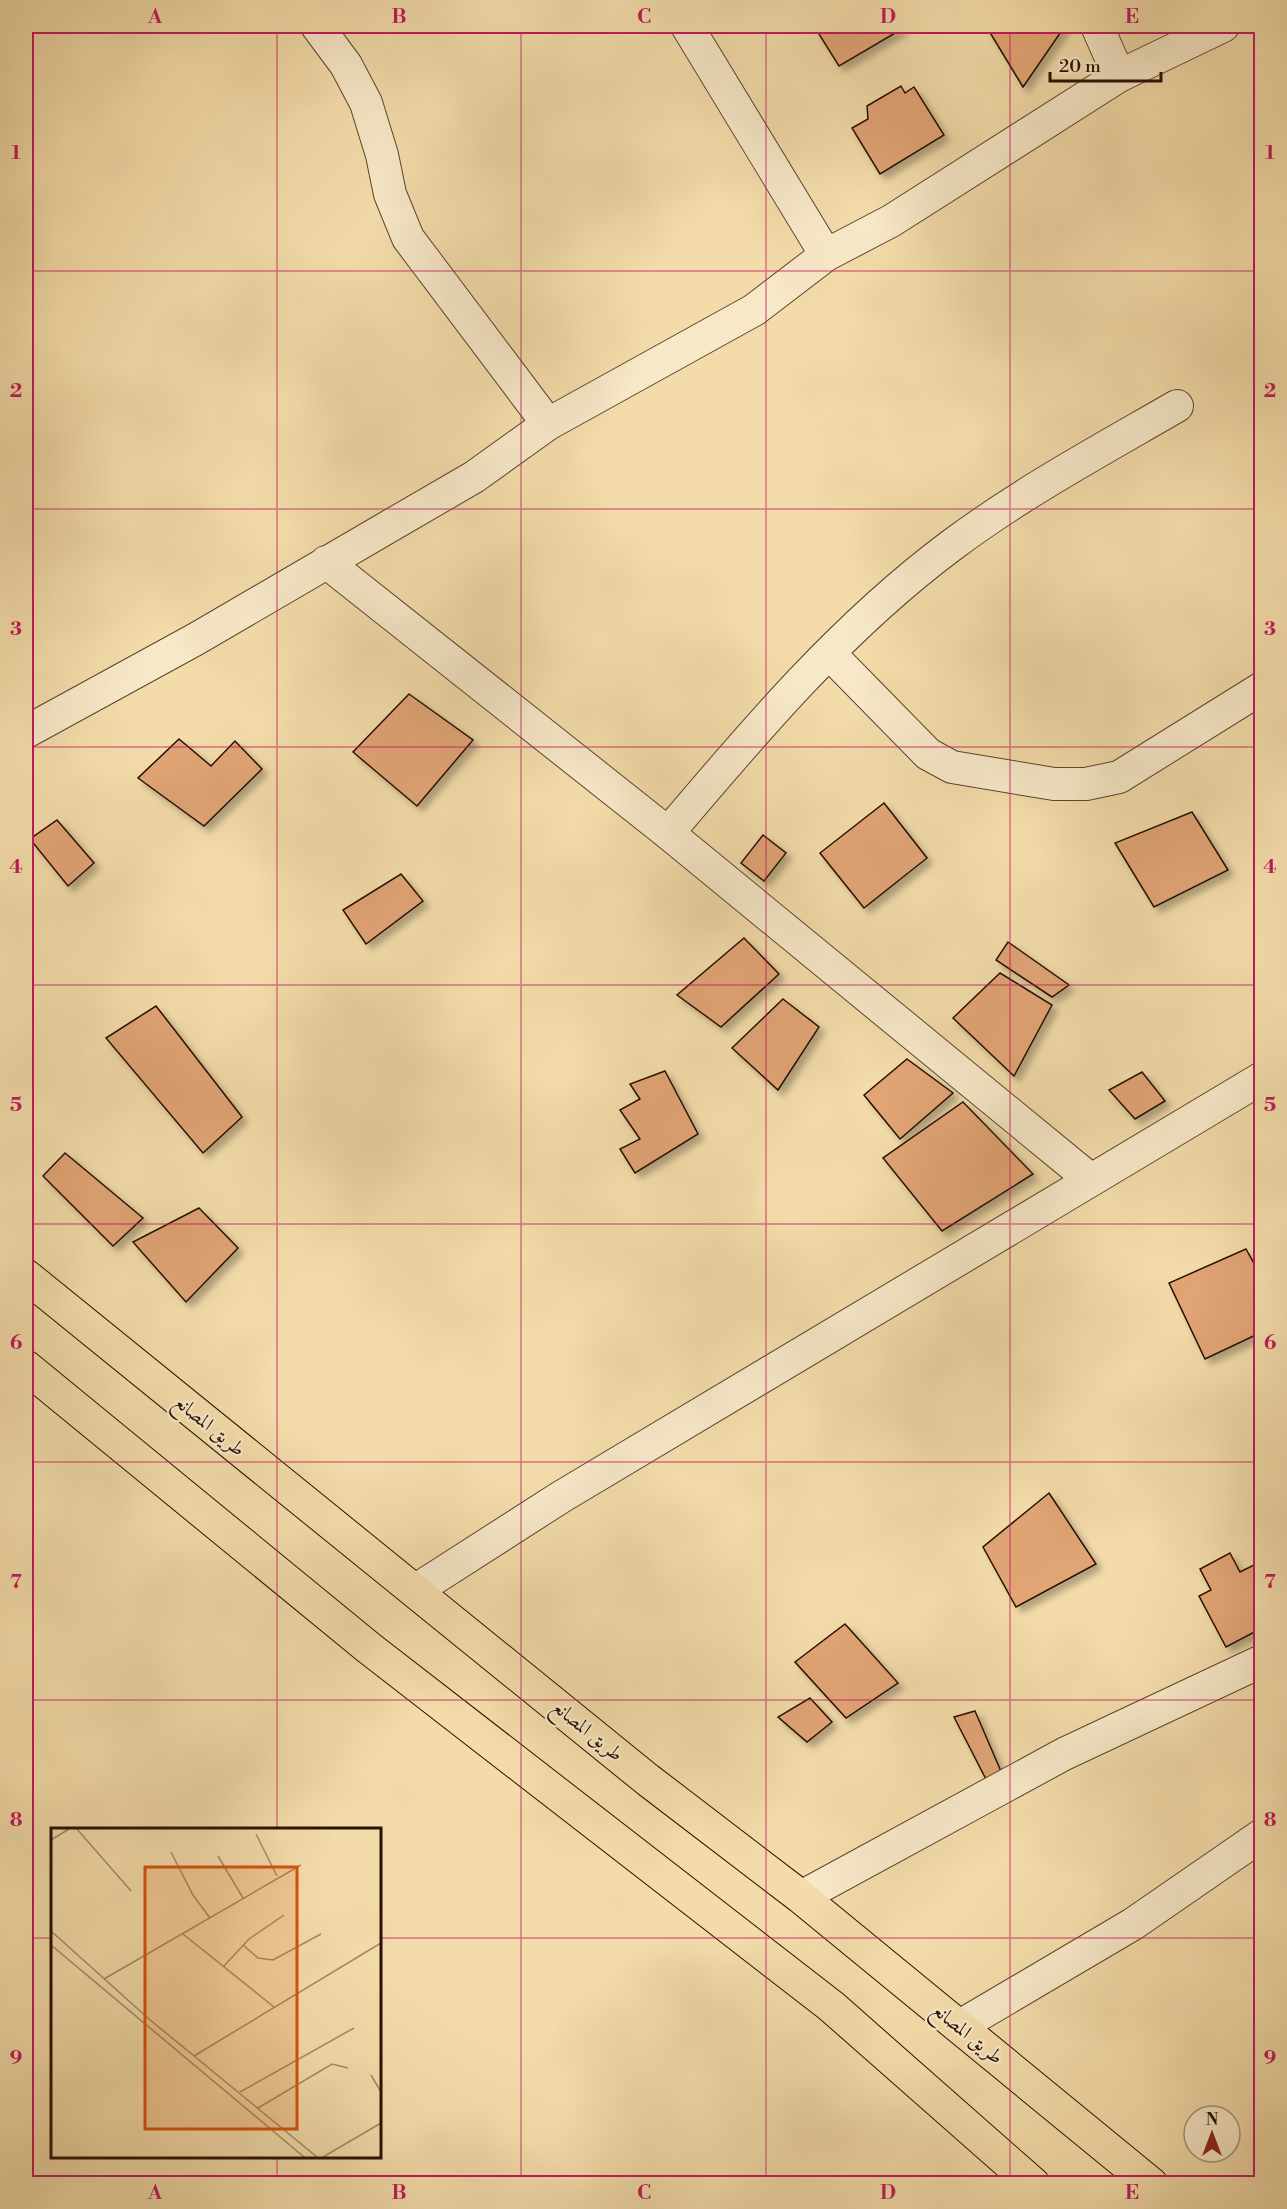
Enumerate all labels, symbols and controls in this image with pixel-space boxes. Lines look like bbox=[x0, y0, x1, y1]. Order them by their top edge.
text: A bbox=[147, 5, 163, 30]
text: B bbox=[391, 5, 407, 30]
text: C bbox=[637, 5, 651, 30]
text: D bbox=[880, 5, 896, 30]
text: E bbox=[1125, 5, 1139, 30]
scale bar bbox=[1050, 45, 1161, 83]
text: 20 m bbox=[1059, 55, 1101, 78]
text: 1 bbox=[11, 141, 21, 166]
text: 1 bbox=[1265, 141, 1275, 166]
text: 2 bbox=[10, 379, 22, 404]
text: 2 bbox=[1264, 379, 1276, 404]
text: 3 bbox=[10, 617, 22, 642]
text: 3 bbox=[1264, 617, 1276, 642]
text: 4 bbox=[9, 855, 23, 880]
text: 4 bbox=[1263, 855, 1277, 880]
text: 5 bbox=[10, 1093, 22, 1118]
text: 5 bbox=[1264, 1093, 1276, 1118]
text: 6 bbox=[10, 1331, 23, 1356]
text: 6 bbox=[1264, 1331, 1277, 1356]
street label: طريق المصانع bbox=[166, 1390, 250, 1466]
text: 7 bbox=[10, 1570, 22, 1595]
text: 7 bbox=[1264, 1570, 1276, 1595]
street label: طريق المصانع bbox=[544, 1695, 628, 1771]
text: 8 bbox=[10, 1808, 23, 1833]
text: 8 bbox=[1264, 1808, 1277, 1833]
inset map bbox=[51, 1828, 381, 2158]
street label: طريق المصانع bbox=[924, 1998, 1008, 2074]
text: 9 bbox=[10, 2046, 22, 2071]
text: 9 bbox=[1264, 2046, 1276, 2071]
north arrow bbox=[1182, 2104, 1242, 2164]
text: N bbox=[1206, 2110, 1219, 2130]
text: A bbox=[147, 2181, 163, 2206]
text: B bbox=[391, 2181, 407, 2206]
text: C bbox=[637, 2181, 651, 2206]
text: D bbox=[880, 2181, 896, 2206]
text: E bbox=[1125, 2181, 1139, 2206]

